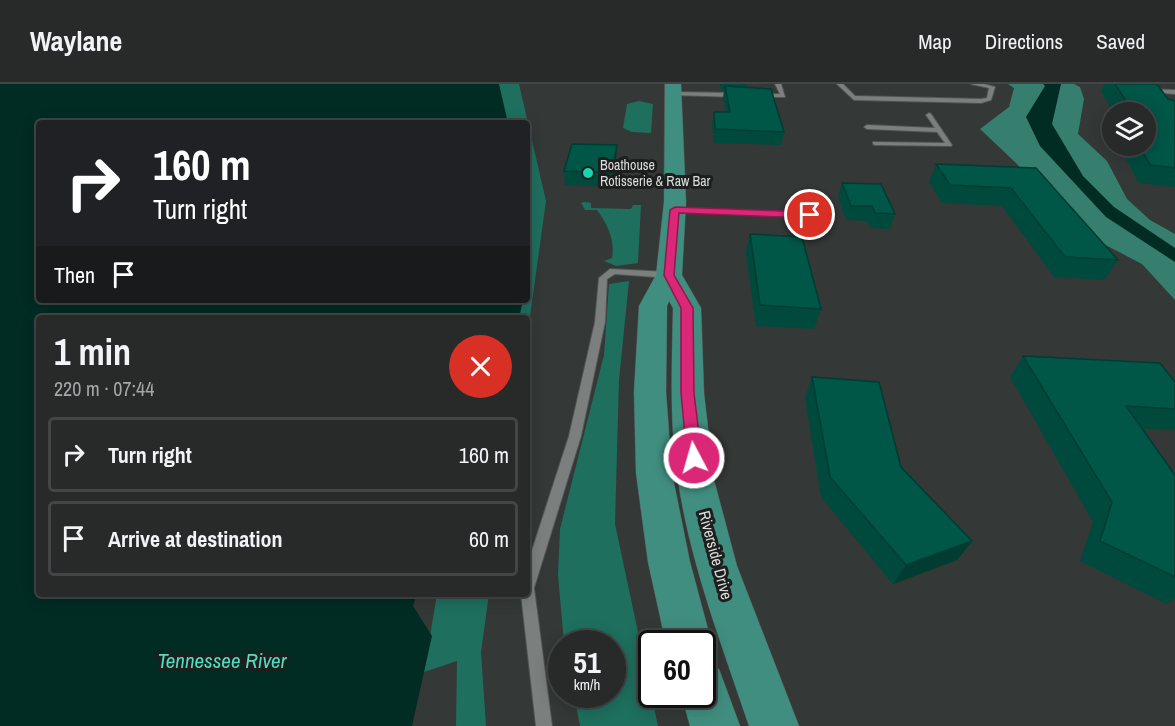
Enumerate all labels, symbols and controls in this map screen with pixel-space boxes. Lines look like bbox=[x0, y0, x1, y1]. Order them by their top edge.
text: Waylane bbox=[30, 22, 122, 60]
text: Map bbox=[918, 27, 952, 56]
text: Directions bbox=[985, 27, 1063, 56]
text: Saved bbox=[1096, 27, 1145, 56]
map controls bbox=[1102, 102, 1156, 156]
button: layers bbox=[1102, 102, 1156, 156]
text: 160 m bbox=[153, 137, 251, 193]
icon: right bbox=[54, 144, 132, 222]
place label: Boathouse Rotisserie & Raw Bar bbox=[600, 156, 711, 190]
marker: Boathouse Rotisserie & Raw Bar bbox=[581, 166, 595, 180]
pin bbox=[784, 189, 835, 240]
text: Turn right bbox=[153, 191, 247, 227]
icon: arrive bbox=[793, 198, 826, 231]
icon: arrive bbox=[107, 258, 140, 291]
text: Then bbox=[54, 260, 95, 290]
text: 1 min bbox=[54, 328, 131, 376]
button: close bbox=[449, 335, 512, 398]
text: 220 m · 07:44 bbox=[54, 375, 154, 402]
position arrow bbox=[662, 426, 726, 490]
icon: right bbox=[57, 438, 90, 471]
text: Turn right bbox=[108, 440, 192, 470]
text: 160 m bbox=[459, 440, 509, 470]
street label: Riverside Drive bbox=[694, 508, 738, 602]
icon: arrive bbox=[57, 522, 90, 555]
text: Arrive at destination bbox=[108, 524, 282, 554]
text: 60 m bbox=[469, 524, 509, 554]
speed limit sign: 60 bbox=[638, 630, 716, 708]
text: 51 bbox=[573, 642, 601, 682]
water label: Tennessee River bbox=[158, 646, 288, 675]
text: km/h bbox=[574, 674, 600, 695]

